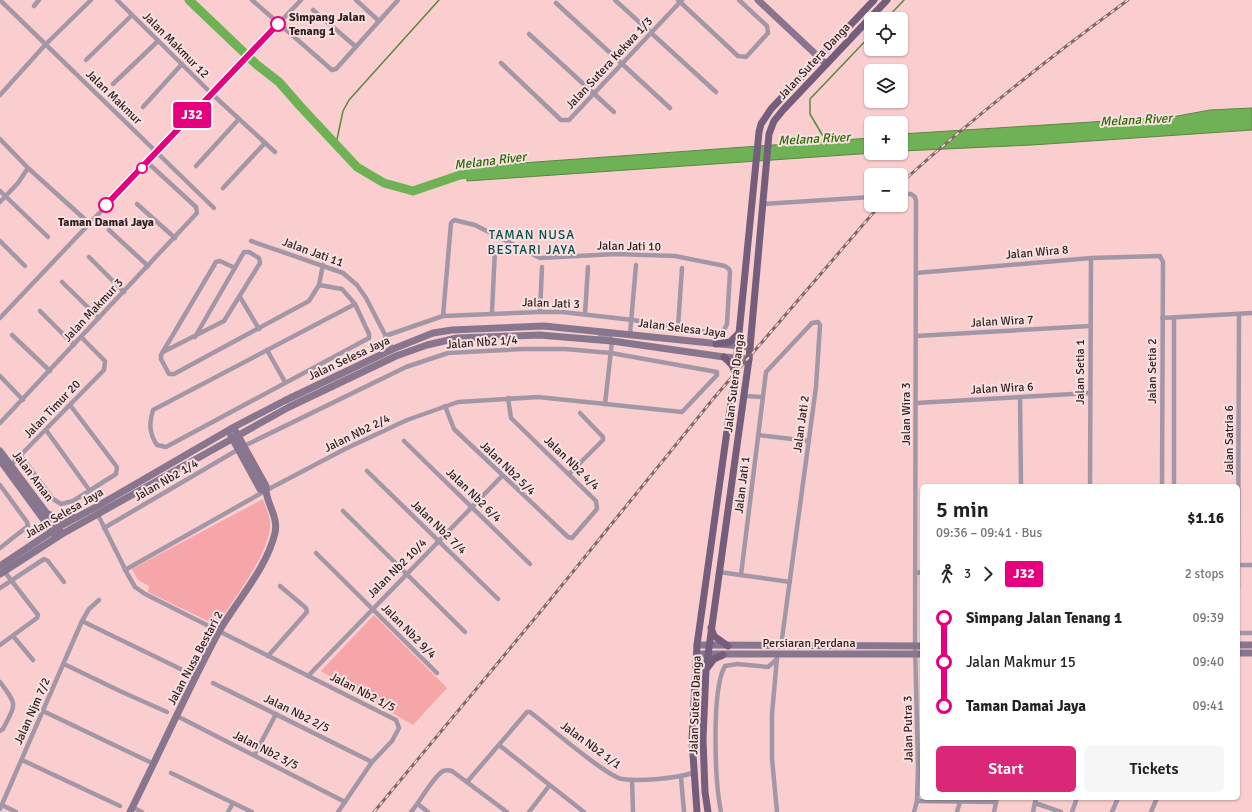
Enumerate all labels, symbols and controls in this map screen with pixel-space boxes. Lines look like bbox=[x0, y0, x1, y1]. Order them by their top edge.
street label: Jalan Makmur 12 bbox=[139, 9, 212, 82]
place label: Simpang Jalan Tenang 1 bbox=[289, 10, 366, 39]
map controls bbox=[864, 12, 908, 212]
button: locate bbox=[864, 12, 908, 56]
street label: Jalan Sutera Kekwa 1/3 bbox=[563, 14, 656, 113]
marker: Simpang Jalan Tenang 1 bbox=[270, 16, 286, 32]
street label: Jalan Sutera Danga bbox=[775, 20, 854, 103]
button: layers bbox=[864, 64, 908, 108]
street label: Jalan Makmur bbox=[82, 67, 145, 128]
line badge: J32 bbox=[169, 102, 215, 128]
text: J32 bbox=[181, 106, 203, 123]
water label: Melana River bbox=[1100, 110, 1175, 130]
button: + bbox=[864, 116, 908, 160]
water label: Melana River bbox=[778, 129, 853, 149]
water label: Melana River bbox=[453, 148, 529, 173]
unlabelled marker bbox=[136, 162, 148, 174]
button: − bbox=[864, 168, 908, 212]
marker: Taman Damai Jaya bbox=[98, 197, 114, 213]
place label: Taman Damai Jaya bbox=[58, 215, 154, 230]
district label: TAMAN NUSA BESTARI JAYA bbox=[488, 227, 576, 258]
street label: Jalan Jati 11 bbox=[280, 234, 346, 270]
street label: Jalan Jati 10 bbox=[597, 238, 661, 255]
street label: Jalan Wira 8 bbox=[1005, 242, 1069, 263]
street label: Jalan Makmur 3 bbox=[60, 275, 127, 345]
street label: Jalan Jati 3 bbox=[522, 295, 580, 312]
street label: Jalan Wira 7 bbox=[970, 312, 1034, 331]
street label: Jalan Selesa Jaya bbox=[637, 316, 727, 341]
street label: Jalan Nb2 1/4 bbox=[446, 332, 519, 352]
street label: Jalan Selesa Jaya bbox=[306, 333, 393, 384]
street label: Jalan Sutera Danga bbox=[721, 333, 748, 433]
street label: Jalan Setia 2 bbox=[1145, 338, 1160, 404]
street label: Jalan Setia 1 bbox=[1073, 339, 1088, 405]
street label: Jalan Timur 20 bbox=[21, 377, 84, 442]
street label: Jalan Wira 6 bbox=[970, 379, 1034, 398]
street label: Jalan Wira 3 bbox=[899, 383, 914, 445]
street label: Jalan Jati 2 bbox=[790, 394, 813, 454]
street label: Jalan Satria 6 bbox=[1222, 405, 1237, 475]
street label: Jalan Nb2 2/4 bbox=[322, 411, 393, 456]
street label: Jalan Nb2 4/4 bbox=[541, 433, 603, 494]
street label: Jalan Nb2 5/4 bbox=[477, 438, 539, 499]
street label: Jalan Aman bbox=[9, 448, 56, 505]
street label: Jalan Nb2 1/4 bbox=[131, 456, 201, 505]
street label: Jalan Jati 1 bbox=[732, 456, 753, 515]
street label: Jalan Nb2 6/4 bbox=[443, 465, 505, 526]
street label: Jalan Selesa Jaya bbox=[22, 485, 106, 542]
text: 5 min bbox=[936, 496, 989, 523]
street label: Jalan Nb2 7/4 bbox=[408, 497, 470, 558]
text: $1.16 bbox=[1187, 509, 1224, 527]
text: 09:36 – 09:41 · Bus bbox=[936, 525, 1042, 541]
street label: Jalan Nb2 10/4 bbox=[364, 535, 431, 601]
icon: walk bbox=[936, 563, 958, 585]
icon: forward bbox=[977, 563, 999, 585]
text: J32 bbox=[1013, 565, 1035, 582]
text: 3 bbox=[964, 566, 971, 582]
text: 2 stops bbox=[1185, 566, 1224, 582]
street label: Jalan Nb2 9/4 bbox=[378, 601, 440, 662]
street label: Jalan Nusa Bestari 2 bbox=[164, 609, 227, 708]
text: Simpang Jalan Tenang 1 bbox=[966, 609, 1122, 627]
text: 09:39 bbox=[1192, 610, 1224, 626]
street label: Persiaran Perdana bbox=[763, 636, 855, 651]
text: Jalan Makmur 15 bbox=[966, 653, 1076, 671]
text: 09:40 bbox=[1192, 654, 1224, 670]
street label: Jalan Sutera Danga bbox=[686, 655, 705, 755]
street label: Jalan Nb2 1/5 bbox=[327, 670, 398, 715]
street label: Jalan Njm 7/2 bbox=[11, 675, 54, 747]
street label: Jalan Nb2 2/5 bbox=[261, 691, 332, 736]
street label: Jalan Putra 3 bbox=[900, 695, 917, 763]
text: Taman Damai Jaya bbox=[966, 697, 1086, 715]
text: 09:41 bbox=[1192, 698, 1224, 714]
street label: Jalan Nb2 1/1 bbox=[557, 718, 624, 773]
street label: Jalan Nb2 3/5 bbox=[230, 728, 301, 773]
button: Start bbox=[936, 746, 1076, 792]
button: Tickets bbox=[1084, 746, 1224, 792]

